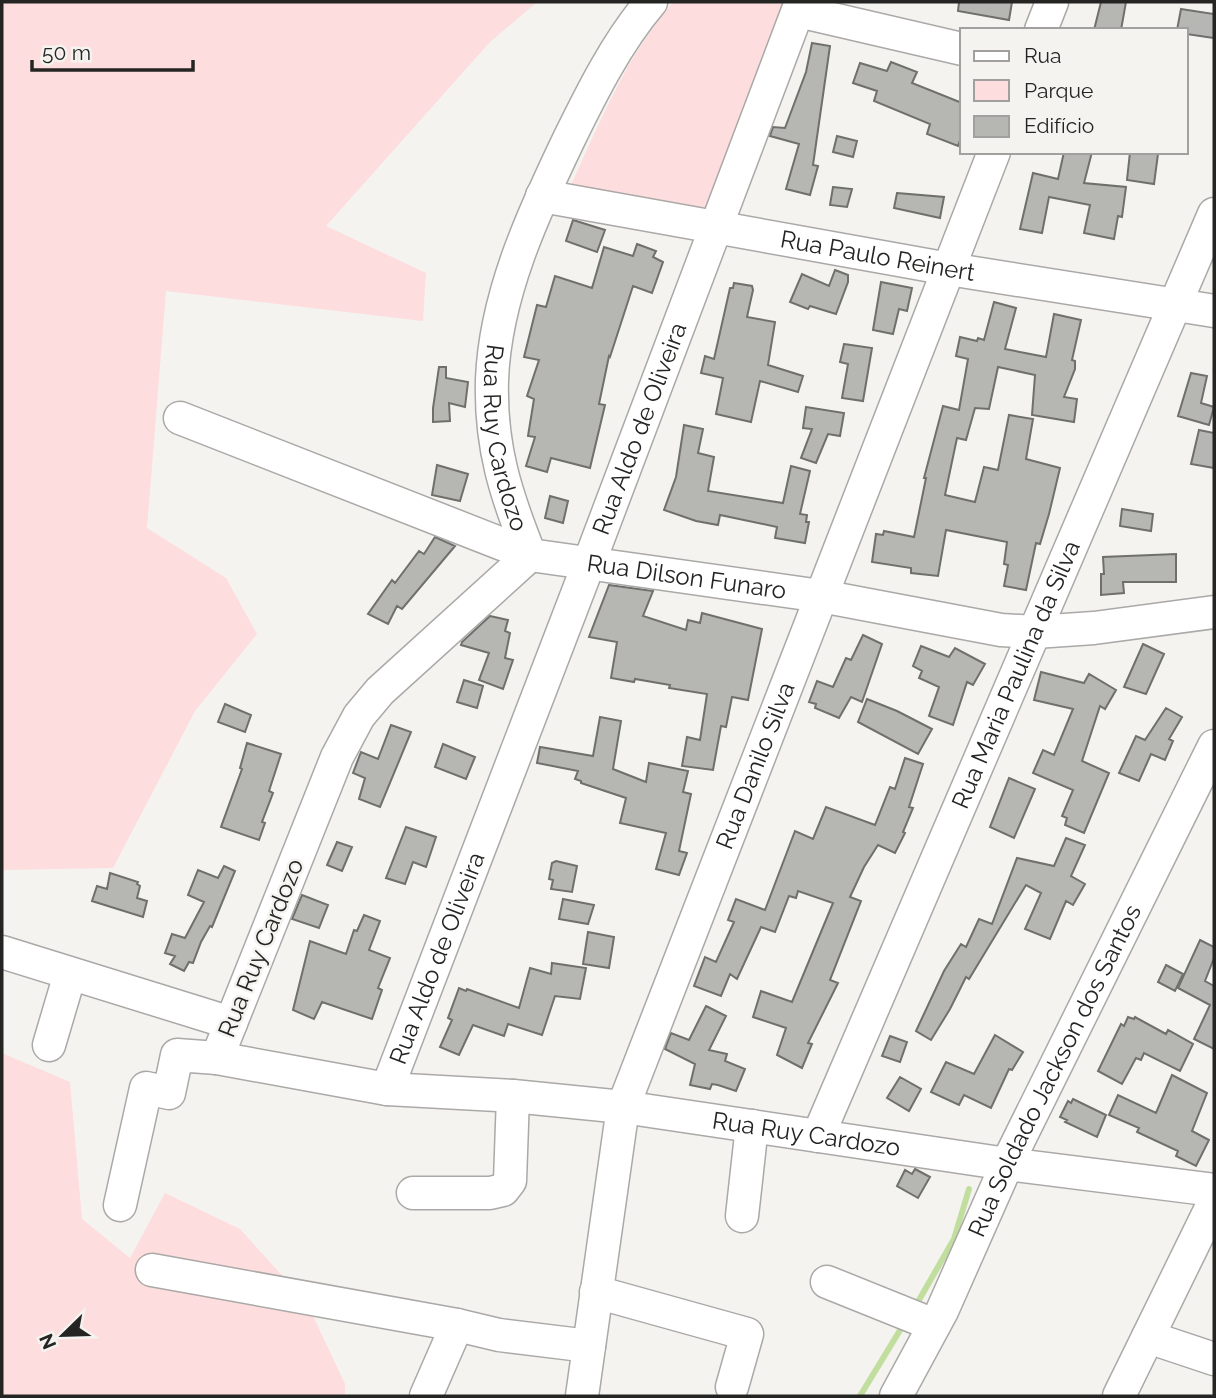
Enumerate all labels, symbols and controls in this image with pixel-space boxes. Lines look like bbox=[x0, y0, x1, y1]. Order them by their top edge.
scale bar bbox=[32, 28, 192, 72]
legend bbox=[960, 28, 1188, 154]
text: 50 m bbox=[42, 40, 91, 65]
text: Rua bbox=[1024, 43, 1061, 68]
text: Parque bbox=[1024, 78, 1093, 103]
text: Edifício bbox=[1024, 113, 1094, 138]
street label: Rua Paulo Reinert bbox=[778, 224, 977, 287]
street label: Rua Aldo de Oliveira bbox=[586, 318, 693, 539]
street label: Rua Ruy Cardozo bbox=[478, 343, 534, 535]
street label: Rua Maria Paulina da Silva bbox=[945, 536, 1086, 813]
street label: Rua Dilson Funaro bbox=[585, 548, 788, 605]
street label: Rua Danilo Silva bbox=[710, 678, 801, 853]
street label: Rua Aldo de Oliveira bbox=[383, 848, 490, 1068]
street label: Rua Ruy Cardozo bbox=[212, 855, 309, 1041]
street label: Rua Soldado Jackson dos Santos bbox=[962, 900, 1147, 1241]
street label: Rua Ruy Cardozo bbox=[710, 1105, 902, 1162]
north arrow bbox=[28, 1300, 98, 1370]
text: N bbox=[34, 1331, 60, 1353]

